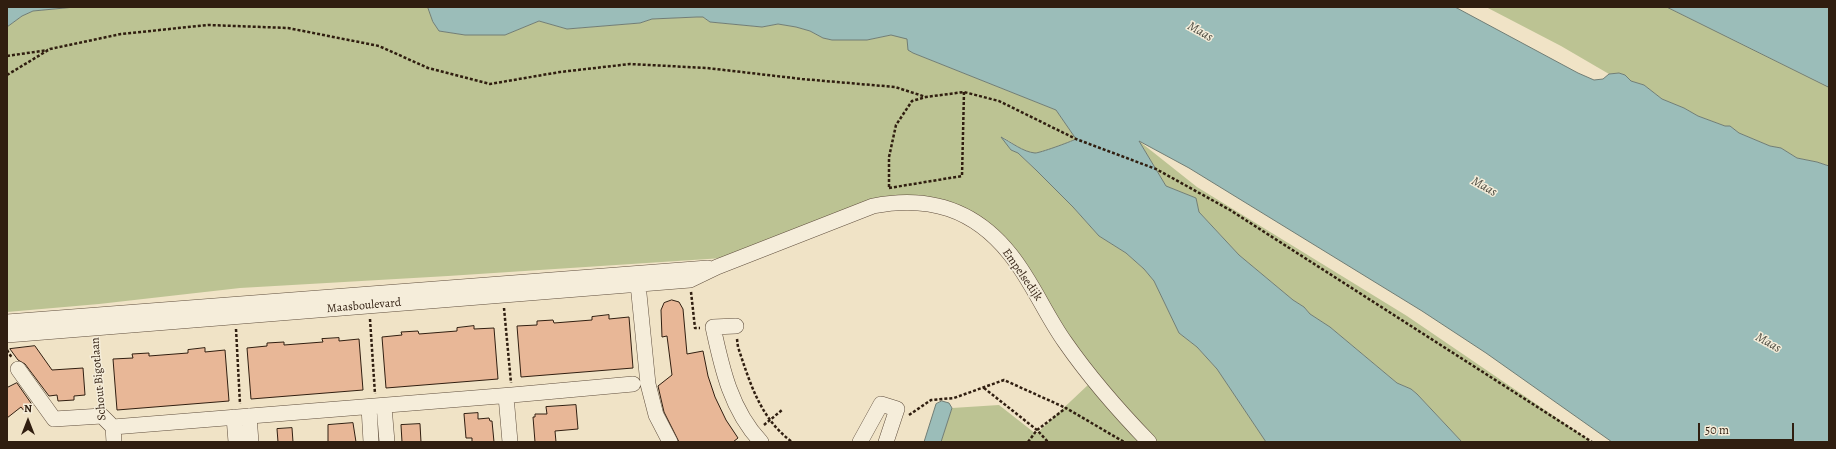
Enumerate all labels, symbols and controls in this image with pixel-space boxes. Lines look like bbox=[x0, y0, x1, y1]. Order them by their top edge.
water label: Maas bbox=[1185, 19, 1215, 45]
water label: Maas bbox=[1469, 174, 1499, 200]
street label: Empelsedijk bbox=[999, 246, 1045, 304]
street label: Maasboulevard bbox=[326, 296, 402, 316]
water label: Maas bbox=[1753, 330, 1783, 356]
street label: Schout Bigotlaan bbox=[88, 337, 110, 421]
north arrow bbox=[8, 401, 48, 441]
text: N bbox=[24, 401, 32, 416]
scale bar bbox=[1700, 415, 1796, 441]
text: 50 m bbox=[1705, 422, 1729, 438]

